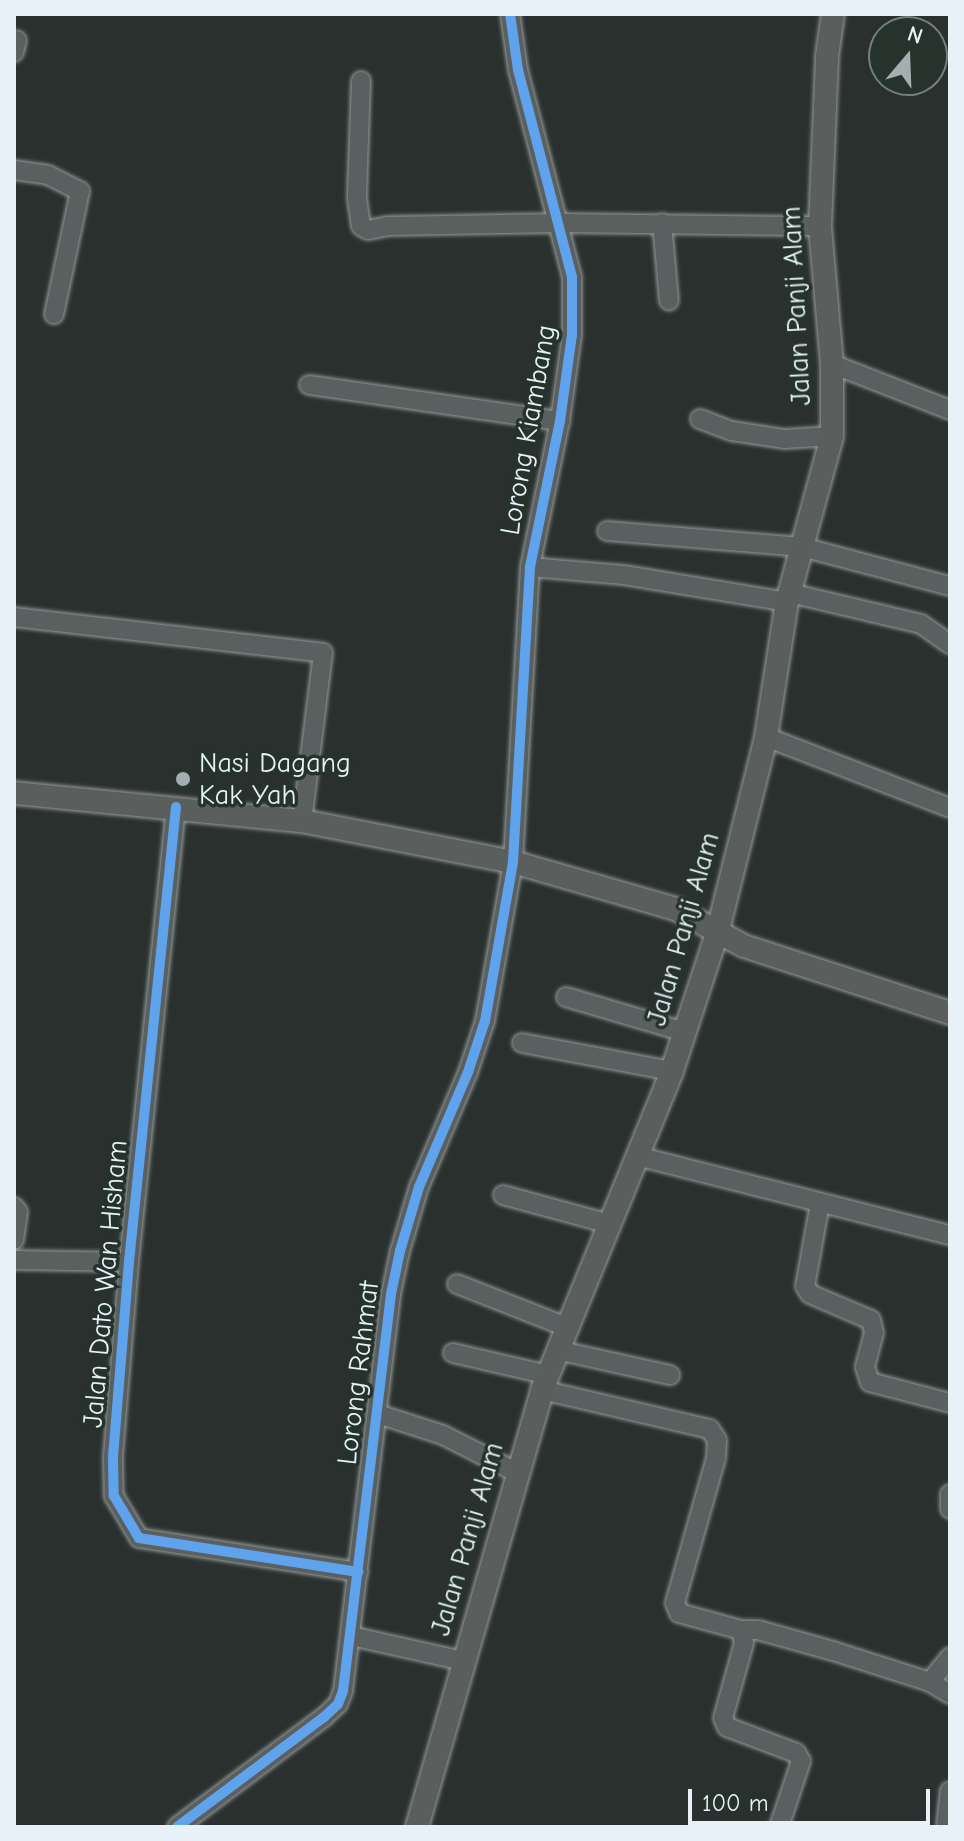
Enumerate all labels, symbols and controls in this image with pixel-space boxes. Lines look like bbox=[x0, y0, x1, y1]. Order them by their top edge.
north arrow bbox=[868, 16, 948, 96]
text: N bbox=[904, 21, 926, 50]
street label: Jalan Panji Alam bbox=[774, 206, 818, 406]
street label: Lorong Kiambang bbox=[493, 322, 563, 538]
place label: Nasi Dagang Kak Yah bbox=[199, 746, 351, 812]
marker: Nasi Dagang Kak Yah bbox=[174, 770, 192, 788]
street label: Jalan Panji Alam bbox=[639, 829, 727, 1029]
street label: Jalan Dato Wan Hisham bbox=[76, 1139, 134, 1429]
street label: Lorong Rahmat bbox=[330, 1279, 386, 1467]
street label: Jalan Panji Alam bbox=[423, 1439, 511, 1639]
scale bar bbox=[692, 1773, 934, 1823]
text: 100 m bbox=[702, 1789, 769, 1817]

